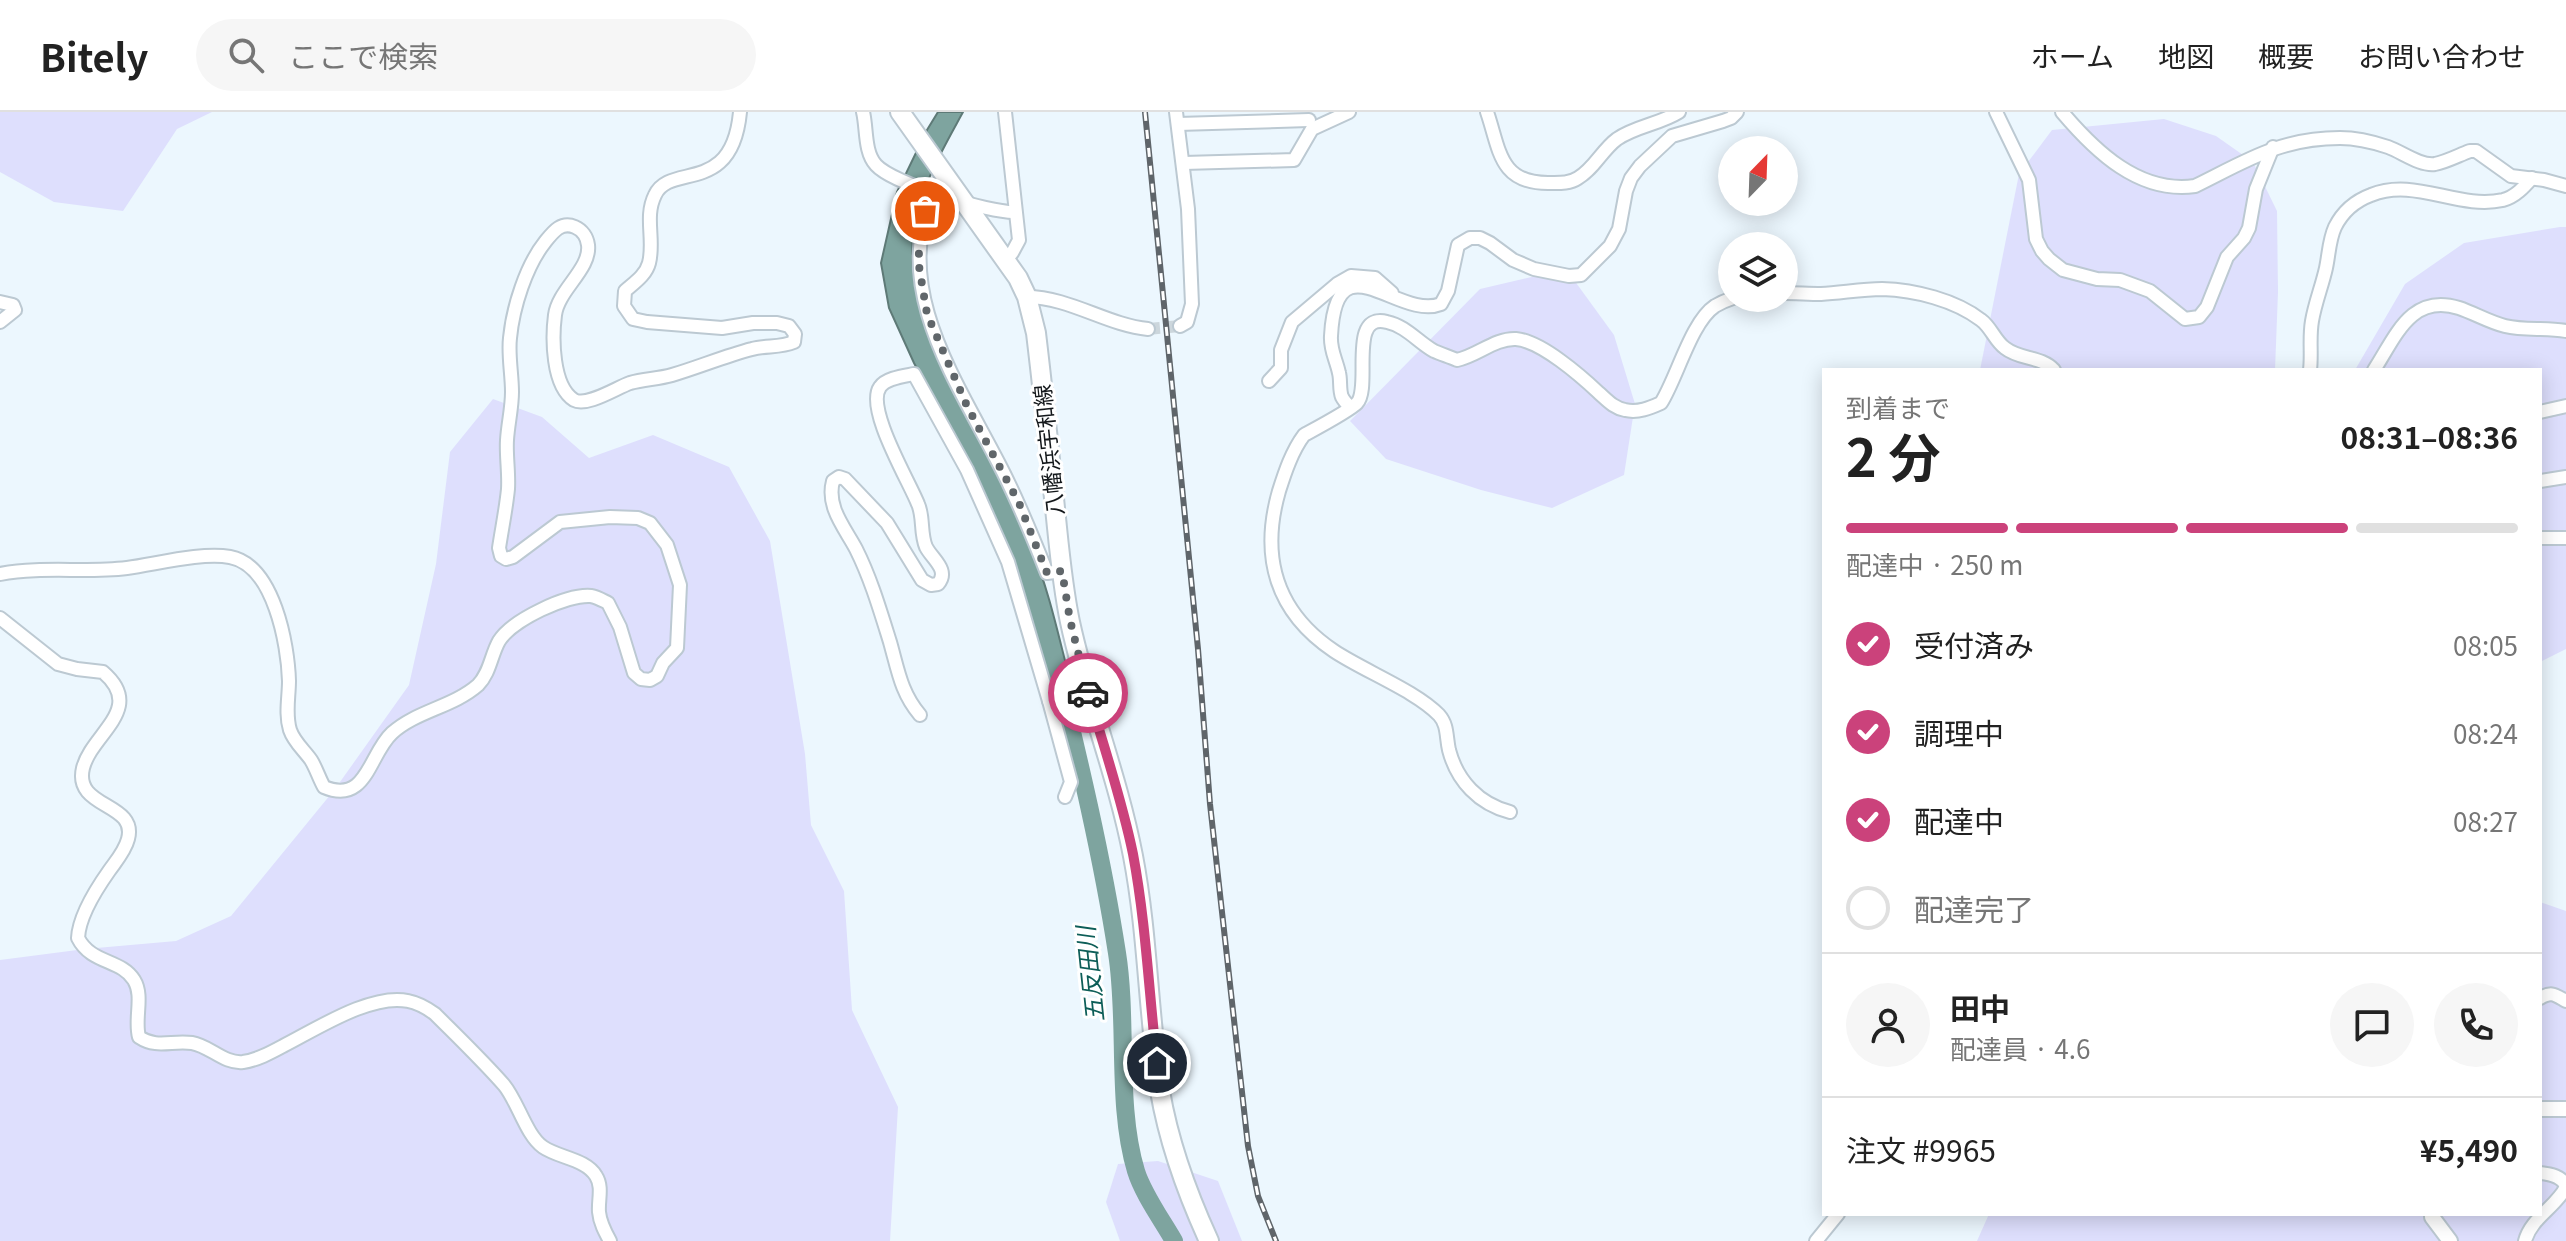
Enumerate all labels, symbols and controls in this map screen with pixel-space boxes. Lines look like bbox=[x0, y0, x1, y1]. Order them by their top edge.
search box bbox=[196, 19, 756, 91]
text: Bitely bbox=[40, 28, 148, 83]
icon: search bbox=[224, 33, 268, 77]
text: ここで検索 bbox=[288, 33, 438, 77]
text: ホーム bbox=[2031, 35, 2114, 75]
text: 地図 bbox=[2158, 35, 2214, 75]
text: 概要 bbox=[2258, 35, 2314, 75]
text: お問い合わせ bbox=[2358, 35, 2526, 75]
north arrow bbox=[1718, 136, 1798, 216]
map controls bbox=[1718, 136, 1798, 312]
pin bbox=[891, 177, 959, 245]
icon: bag bbox=[903, 189, 947, 233]
button: layers bbox=[1718, 232, 1798, 312]
street label: 八幡浜宇和線 bbox=[1024, 383, 1070, 518]
text: 到着まで bbox=[1846, 388, 1950, 425]
text: 08:31–08:36 bbox=[2341, 414, 2518, 458]
text: 2 分 bbox=[1846, 417, 1940, 492]
text: 配達中 · 250 m bbox=[1846, 545, 2023, 582]
icon: check bbox=[1846, 622, 1890, 666]
text: 受付済み bbox=[1914, 622, 2034, 666]
text: 08:05 bbox=[2453, 626, 2518, 663]
courier bbox=[1048, 653, 1128, 733]
icon: car bbox=[1066, 671, 1110, 715]
icon: check bbox=[1846, 710, 1890, 754]
text: 調理中 bbox=[1914, 710, 2004, 754]
text: 08:24 bbox=[2453, 714, 2518, 751]
icon: check bbox=[1846, 798, 1890, 842]
text: 配達中 bbox=[1914, 798, 2004, 842]
text: 08:27 bbox=[2453, 802, 2518, 839]
text: 配達完了 bbox=[1914, 886, 2034, 930]
water label: 五反田川 bbox=[1066, 922, 1111, 1024]
button: person bbox=[1846, 983, 1930, 1067]
button: chat bbox=[2330, 983, 2414, 1067]
button: phone bbox=[2434, 983, 2518, 1067]
text: 田中 bbox=[1950, 985, 2010, 1029]
pin bbox=[1123, 1029, 1191, 1097]
text: 配達員 · 4.6 bbox=[1950, 1029, 2090, 1066]
icon: home bbox=[1135, 1041, 1179, 1085]
text: 注文 #9965 bbox=[1846, 1127, 1996, 1171]
text: ¥5,490 bbox=[2420, 1127, 2518, 1171]

